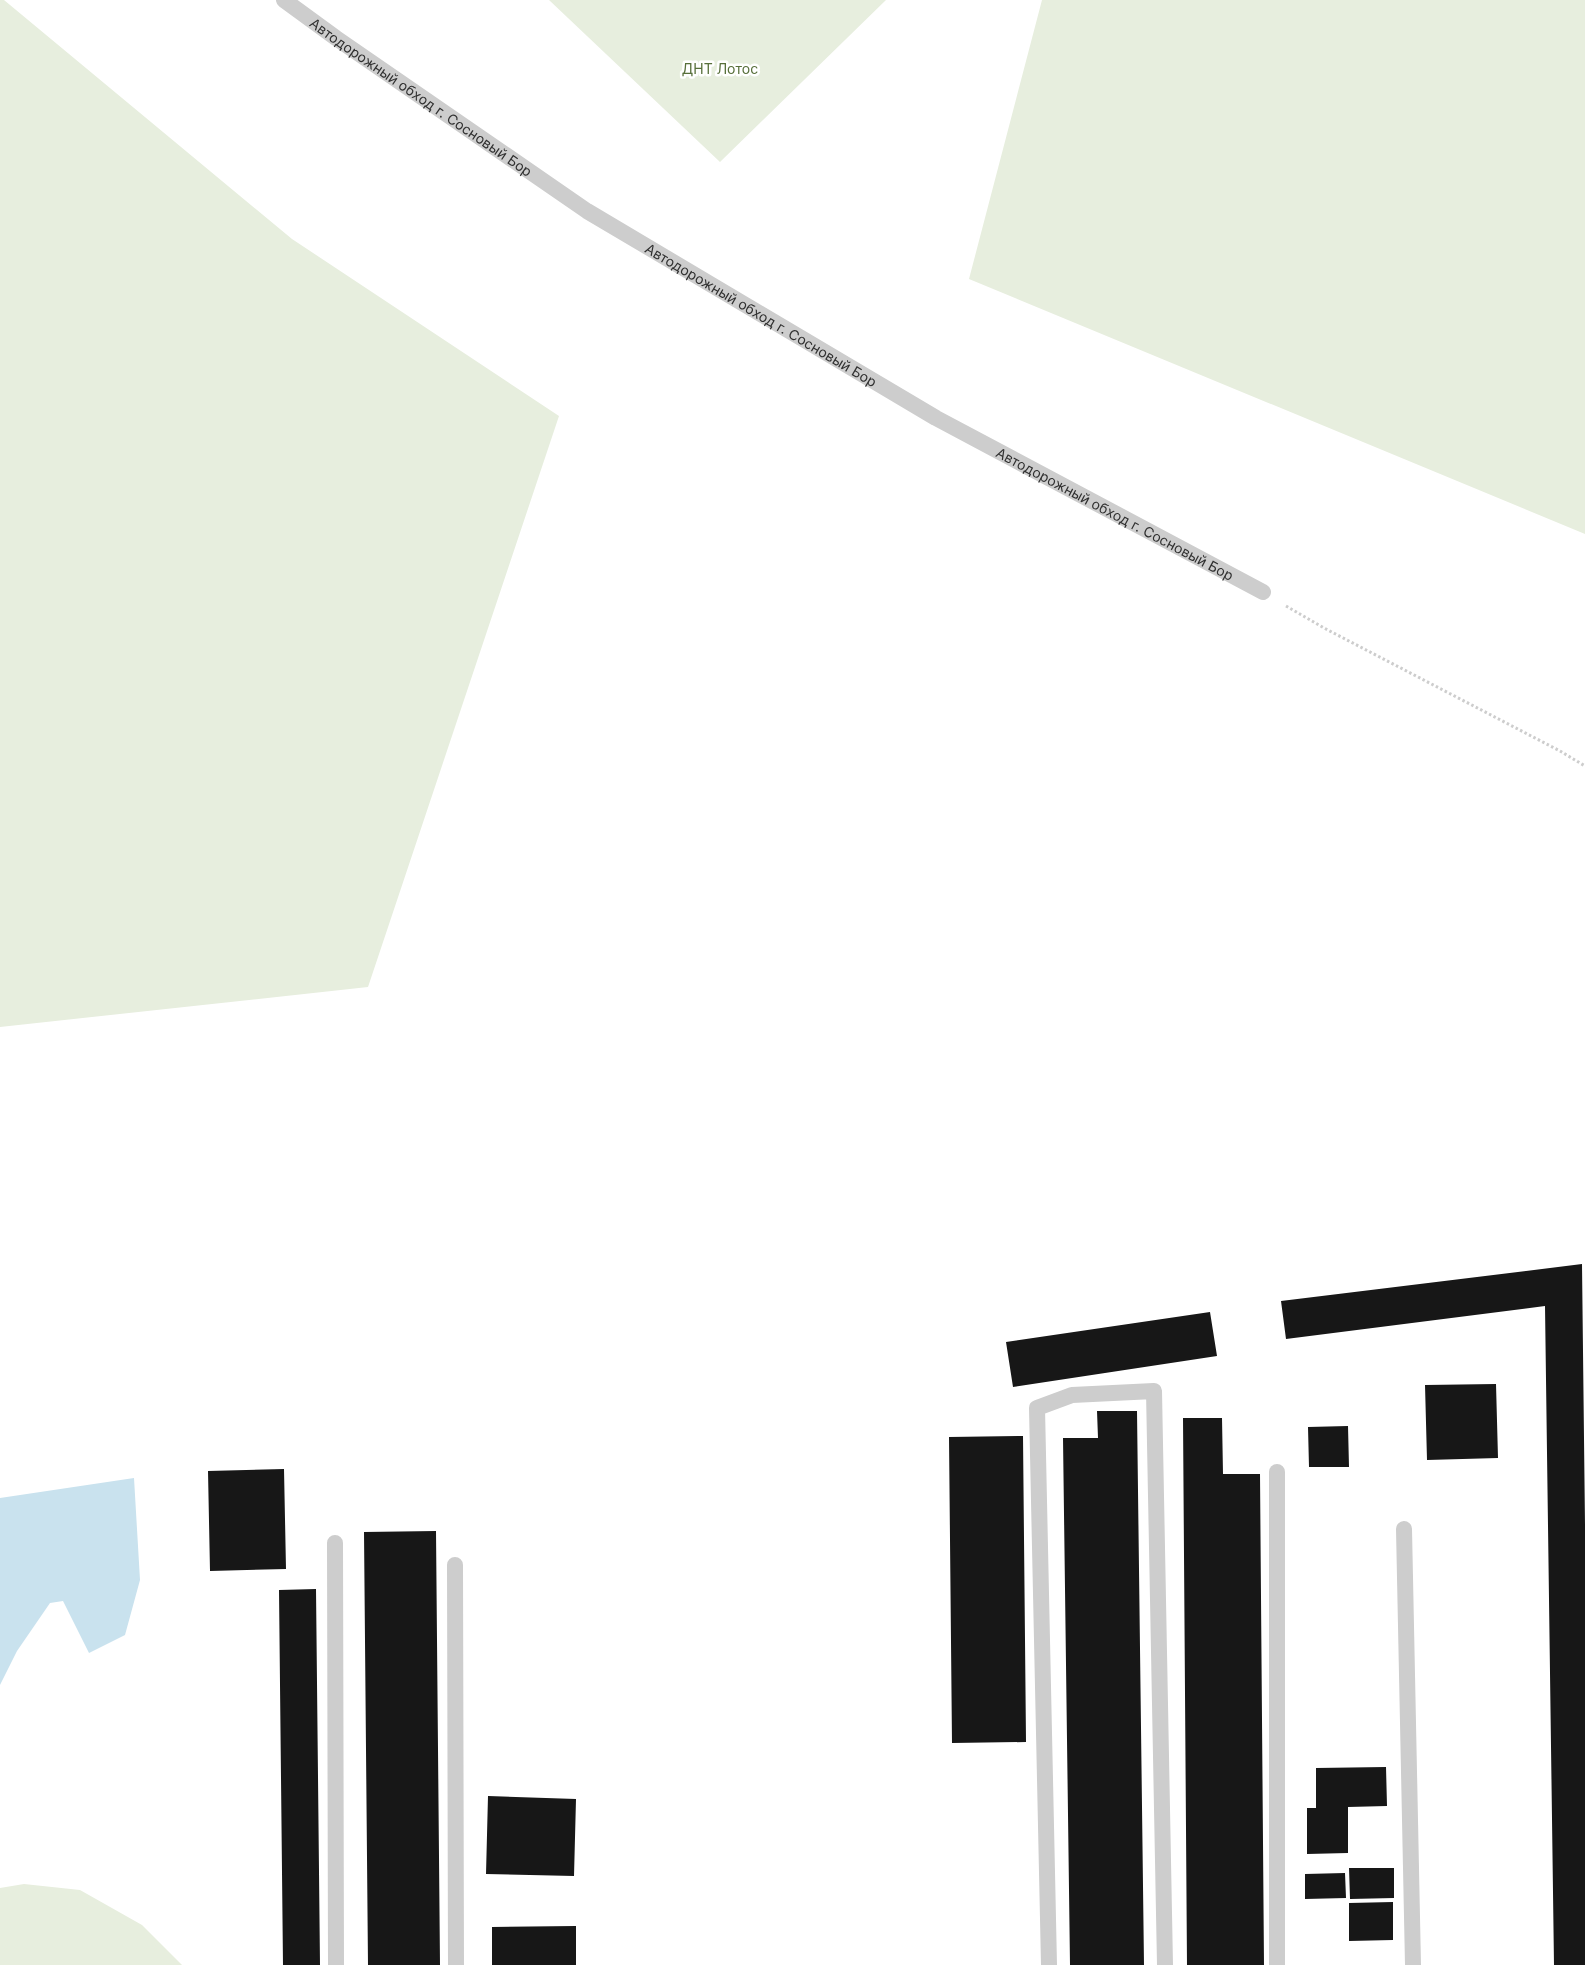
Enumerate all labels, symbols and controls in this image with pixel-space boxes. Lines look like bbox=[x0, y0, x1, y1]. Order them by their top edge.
street label: Автодорожный обход г. Сосновый Бор bbox=[307, 14, 536, 179]
park label: ДНТ Лотос bbox=[682, 60, 758, 77]
street label: Автодорожный обход г. Сосновый Бор bbox=[642, 239, 880, 390]
street label: Автодорожный обход г. Сосновый Бор bbox=[994, 443, 1237, 583]

